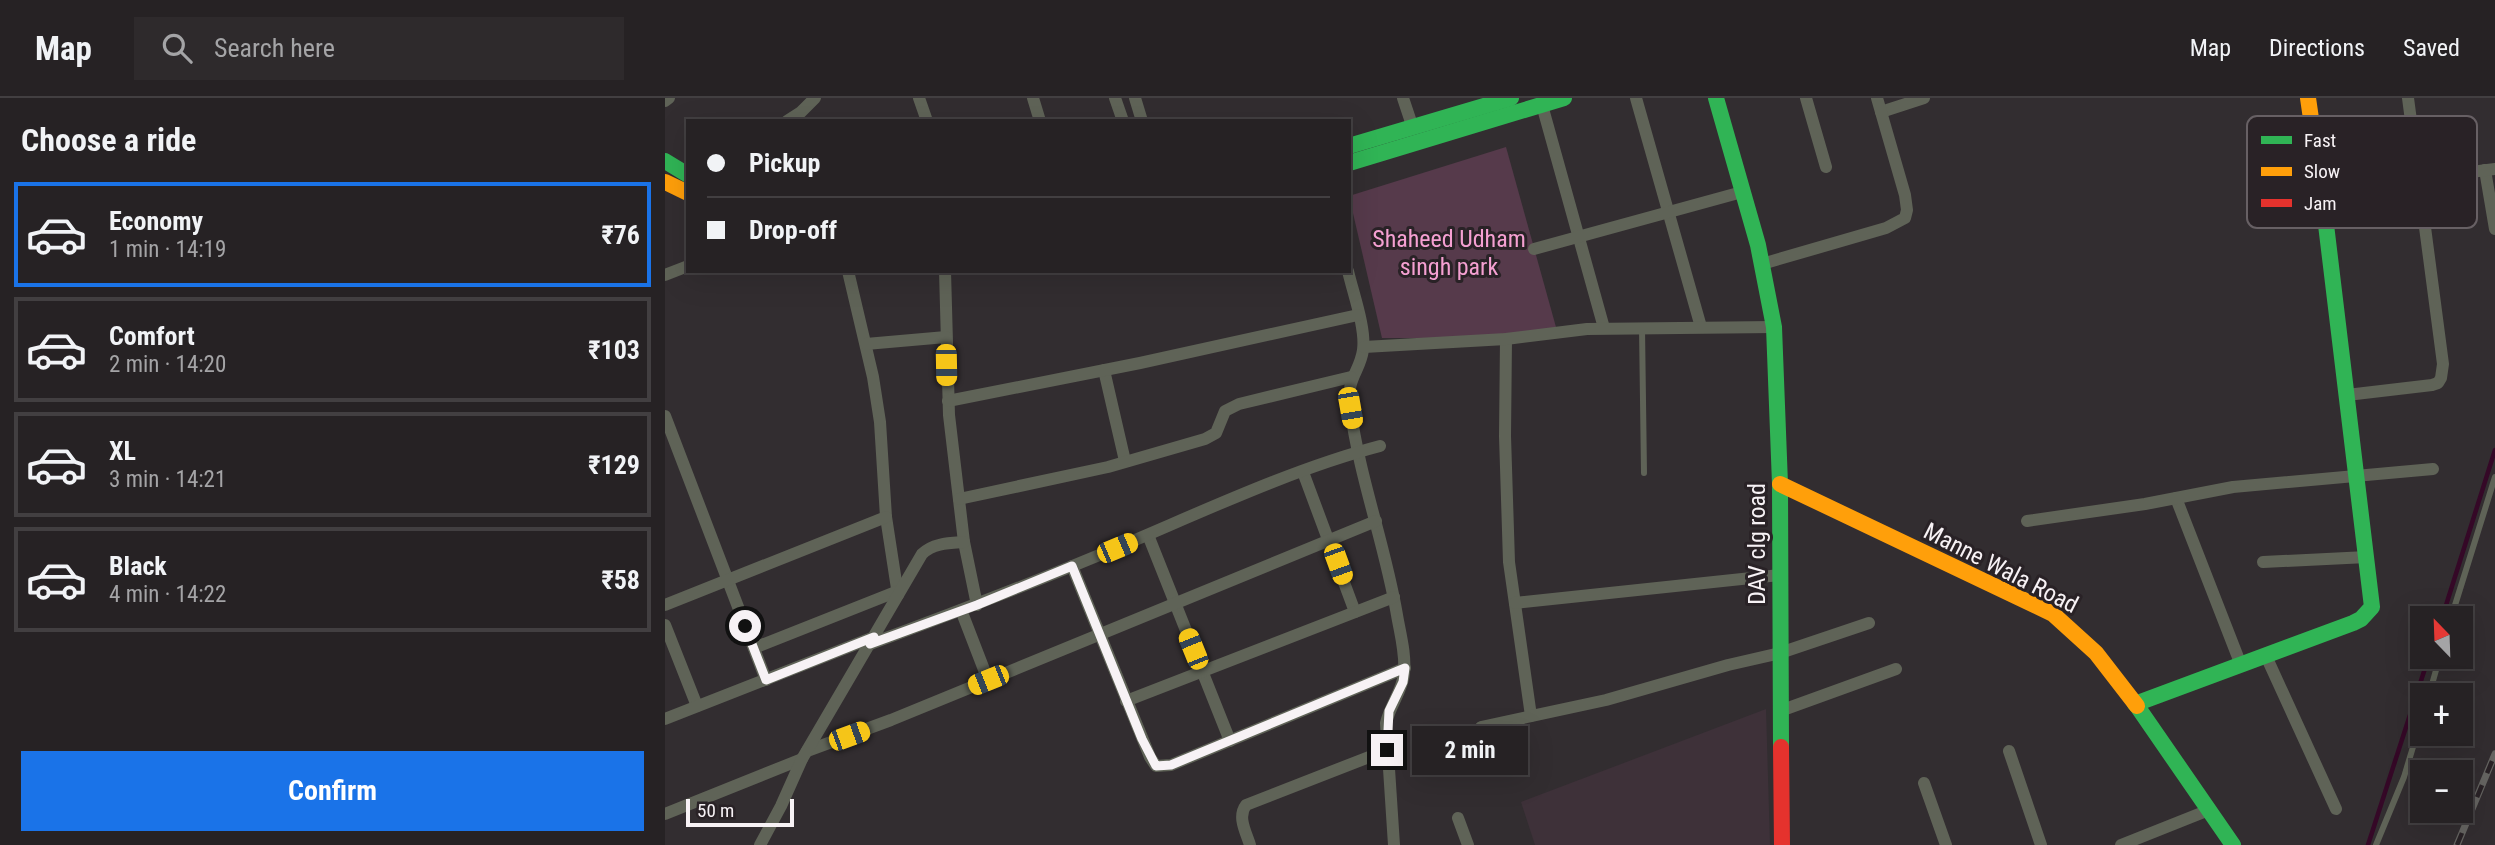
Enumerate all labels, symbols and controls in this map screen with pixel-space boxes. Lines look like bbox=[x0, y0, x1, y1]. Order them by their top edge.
search box bbox=[134, 17, 624, 80]
text: Map bbox=[35, 29, 92, 68]
icon: search bbox=[158, 29, 196, 67]
text: Search here bbox=[214, 33, 335, 63]
text: Map bbox=[2190, 34, 2231, 62]
text: Directions bbox=[2269, 34, 2365, 62]
text: Saved bbox=[2403, 34, 2460, 62]
legend bbox=[2247, 116, 2477, 228]
text: Choose a ride bbox=[21, 121, 196, 159]
text: Fast bbox=[2304, 129, 2336, 152]
text: Pickup bbox=[749, 148, 820, 178]
text: Slow bbox=[2304, 160, 2340, 183]
text: Jam bbox=[2304, 192, 2337, 215]
icon: car bbox=[25, 203, 88, 266]
text: Economy bbox=[109, 206, 203, 236]
text: Drop-off bbox=[749, 215, 837, 245]
text: ₹76 bbox=[601, 220, 640, 250]
park label: Shaheed Udham singh park bbox=[1372, 225, 1526, 281]
text: 1 min · 14:19 bbox=[109, 236, 226, 263]
icon: car bbox=[25, 318, 88, 381]
text: Comfort bbox=[109, 321, 195, 351]
text: ₹103 bbox=[588, 335, 640, 365]
car bbox=[936, 344, 957, 386]
text: 2 min · 14:20 bbox=[109, 351, 226, 378]
car bbox=[1337, 385, 1364, 431]
icon: car bbox=[25, 433, 88, 496]
text: XL bbox=[109, 436, 136, 466]
text: ₹129 bbox=[588, 450, 640, 480]
text: 3 min · 14:21 bbox=[109, 466, 226, 493]
street label: DAV clg road bbox=[1743, 483, 1771, 605]
street label: Manne Wala Road bbox=[1919, 517, 2083, 619]
car bbox=[1094, 530, 1141, 566]
car bbox=[1321, 541, 1356, 587]
icon: car bbox=[25, 548, 88, 611]
text: Black bbox=[109, 551, 167, 581]
text: ₹58 bbox=[601, 565, 640, 595]
text: 4 min · 14:22 bbox=[109, 581, 226, 608]
north arrow bbox=[2410, 606, 2473, 668]
map controls bbox=[2410, 606, 2473, 823]
route start bbox=[729, 610, 761, 642]
car bbox=[1176, 626, 1211, 672]
car bbox=[965, 662, 1012, 698]
button: + bbox=[2410, 683, 2473, 746]
car bbox=[826, 719, 873, 753]
callout: 2 min bbox=[1411, 726, 1527, 774]
route end bbox=[1371, 734, 1403, 766]
text: 2 min bbox=[1444, 737, 1496, 764]
button: Confirm bbox=[21, 751, 644, 831]
button: − bbox=[2410, 760, 2473, 823]
scale bar bbox=[686, 796, 795, 828]
text: 50 m bbox=[697, 799, 734, 822]

